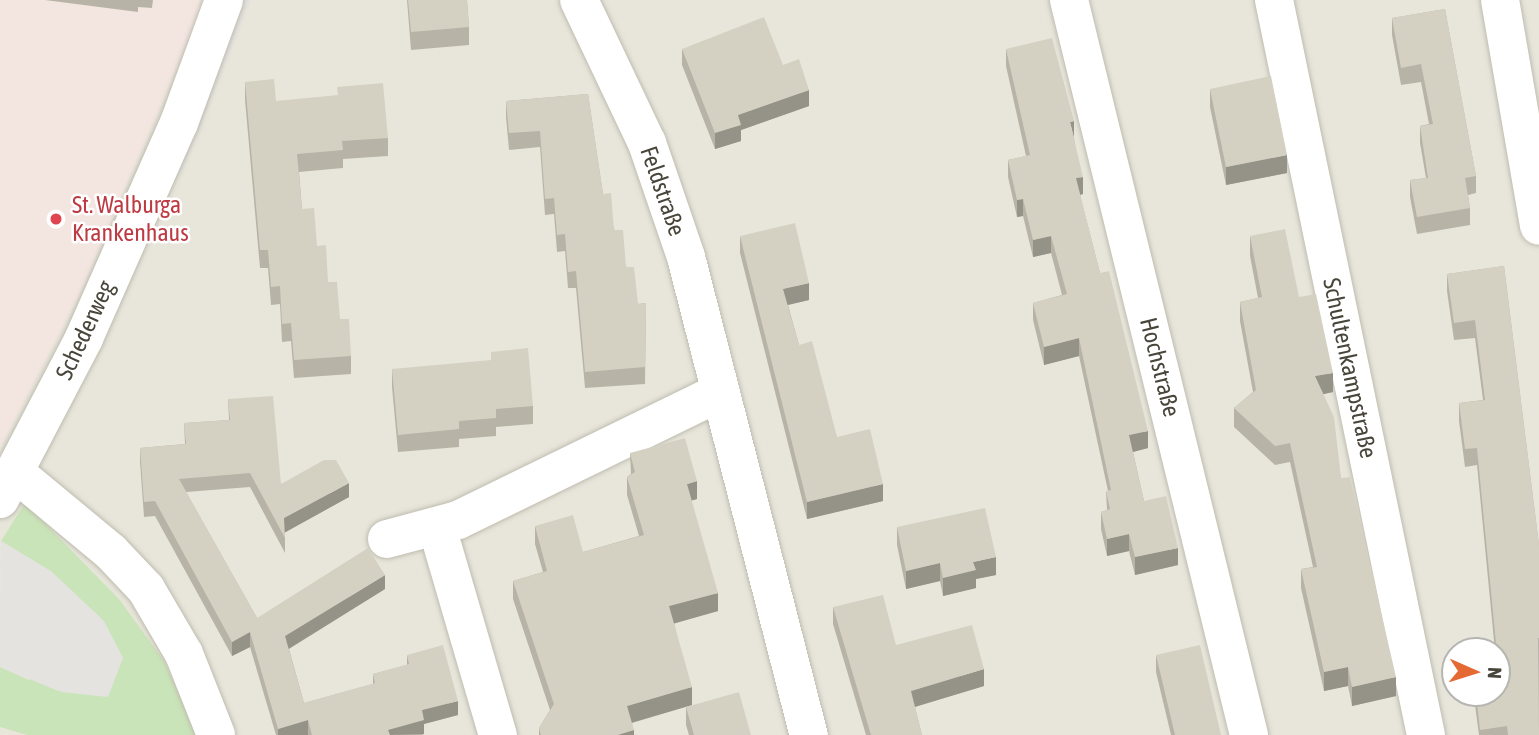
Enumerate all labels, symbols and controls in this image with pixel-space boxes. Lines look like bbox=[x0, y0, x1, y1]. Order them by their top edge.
street label: Feldstraße bbox=[634, 142, 692, 240]
place label: St. Walburga Krankenhaus bbox=[72, 191, 189, 247]
marker: St. Walburga Krankenhaus bbox=[46, 209, 66, 229]
street label: Schultenkampstraße bbox=[1317, 275, 1383, 461]
street label: Schederweg bbox=[50, 276, 120, 384]
street label: Hochstraße bbox=[1134, 314, 1186, 420]
north arrow bbox=[1441, 637, 1511, 707]
text: N bbox=[1484, 667, 1506, 679]

